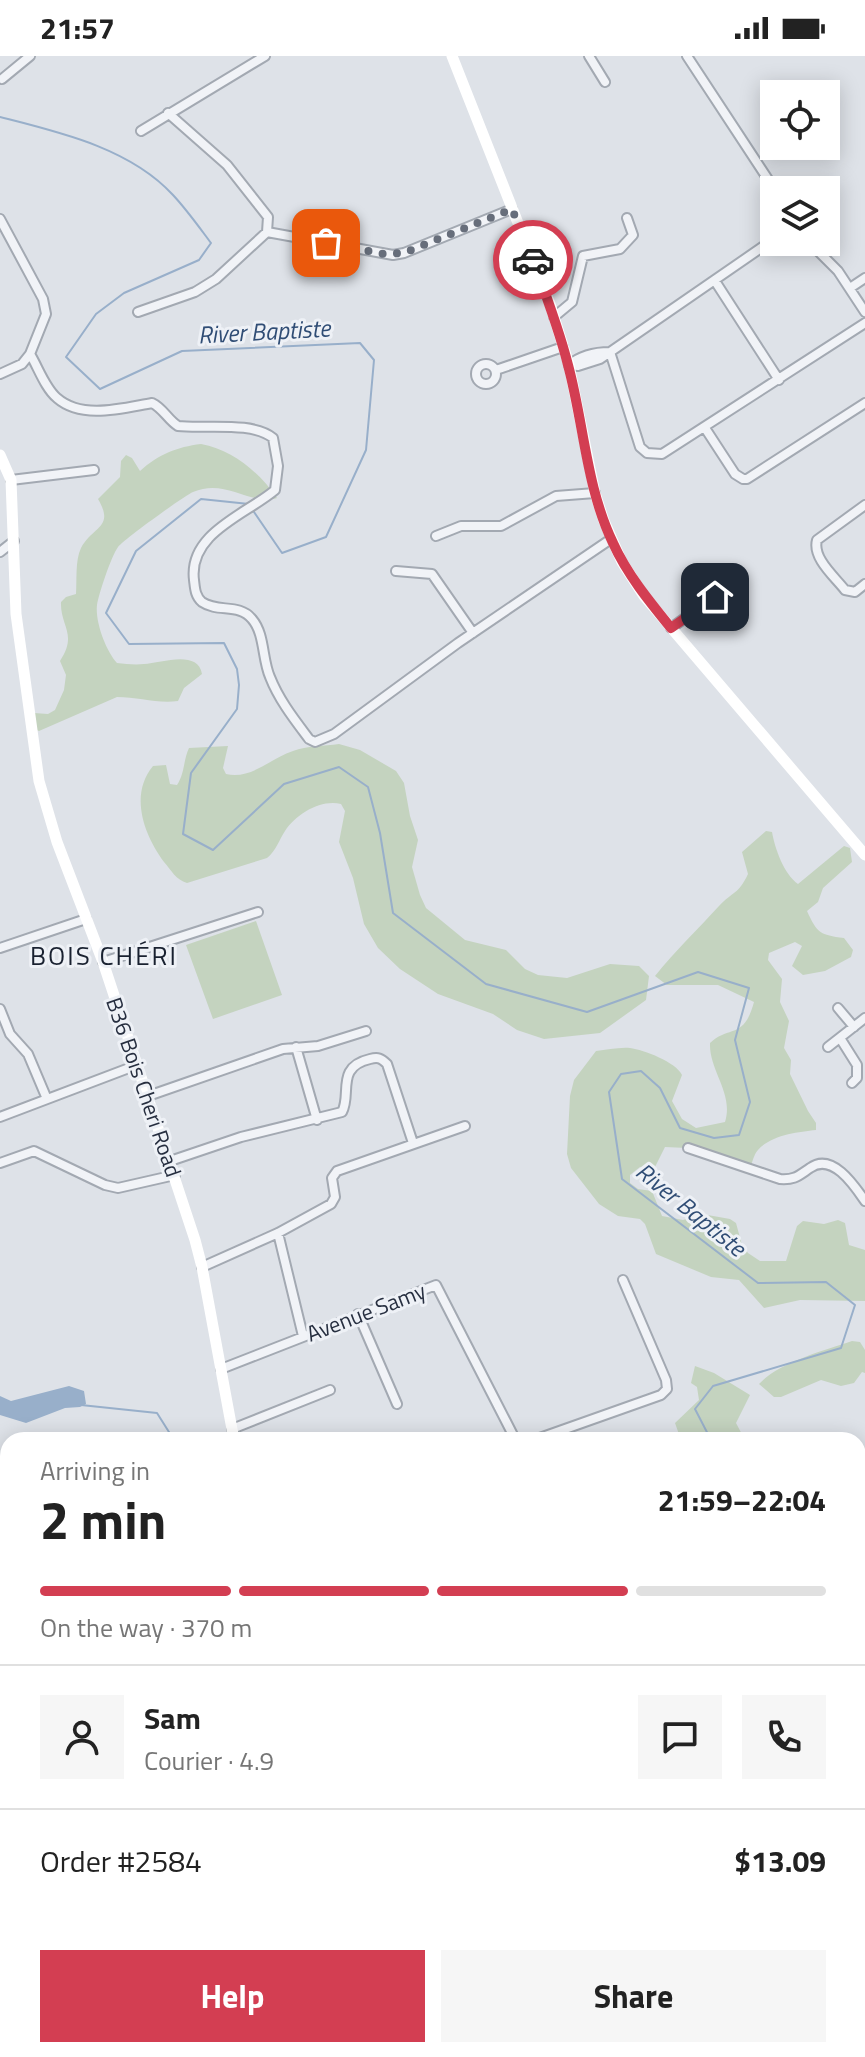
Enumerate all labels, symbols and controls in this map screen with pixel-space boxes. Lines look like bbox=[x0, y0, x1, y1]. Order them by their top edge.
text: 21:57 bbox=[40, 5, 115, 51]
map controls bbox=[760, 80, 840, 256]
button: locate bbox=[760, 80, 840, 160]
button: layers bbox=[760, 176, 840, 256]
pin bbox=[292, 209, 360, 277]
courier bbox=[493, 220, 573, 300]
icon: bag bbox=[304, 221, 348, 265]
icon: car bbox=[511, 238, 555, 282]
water label: River Baptiste bbox=[197, 309, 333, 352]
pin bbox=[681, 563, 749, 631]
icon: home bbox=[693, 575, 737, 619]
district label: BOIS CHÉRI bbox=[30, 936, 178, 975]
street label: B36 Bois Cheri Road bbox=[97, 993, 191, 1181]
water label: River Baptiste bbox=[628, 1153, 755, 1266]
street label: Avenue Samy bbox=[301, 1274, 431, 1350]
text: Arriving in bbox=[40, 1451, 150, 1490]
text: 21:59–22:04 bbox=[658, 1477, 826, 1523]
text: 2 min bbox=[40, 1480, 166, 1559]
text: On the way · 370 m bbox=[40, 1608, 252, 1647]
button: person bbox=[40, 1695, 124, 1779]
text: Sam bbox=[144, 1695, 201, 1741]
button: chat bbox=[638, 1695, 722, 1779]
button: phone bbox=[742, 1695, 826, 1779]
text: Courier · 4.9 bbox=[144, 1741, 274, 1780]
text: Order #2584 bbox=[40, 1838, 202, 1884]
text: $13.09 bbox=[734, 1838, 826, 1884]
button: Help bbox=[40, 1950, 425, 2042]
button: Share bbox=[441, 1950, 826, 2042]

